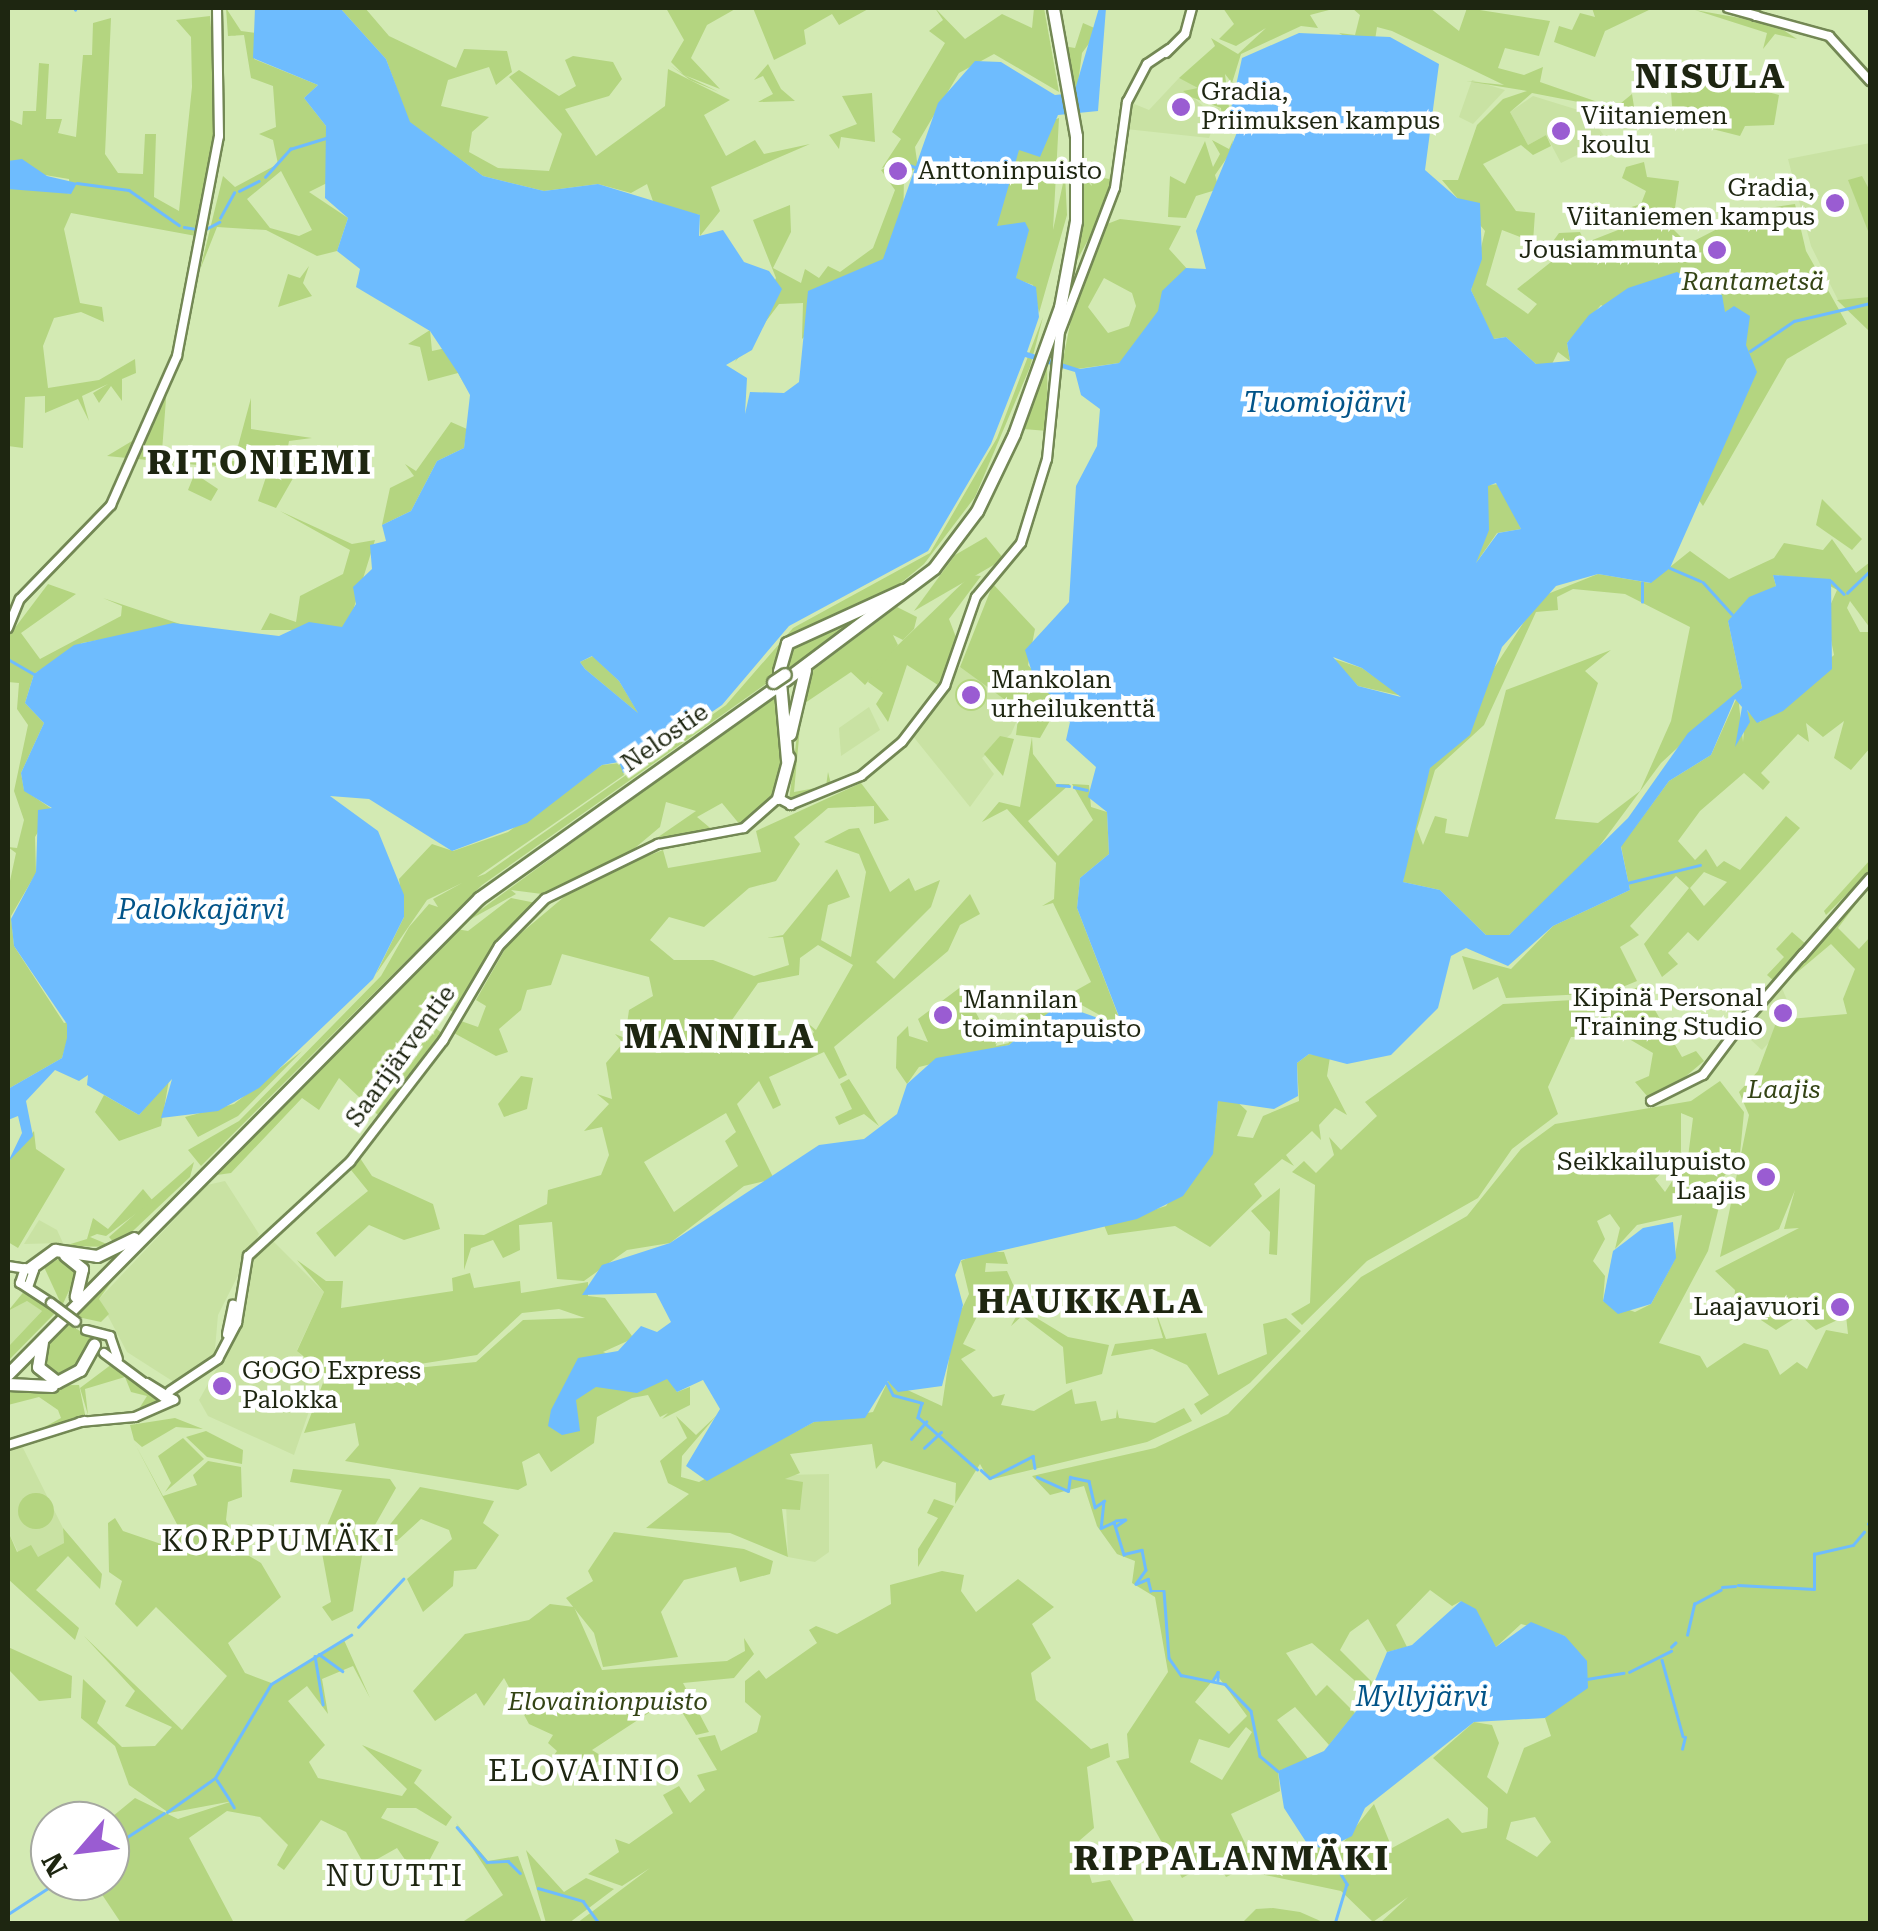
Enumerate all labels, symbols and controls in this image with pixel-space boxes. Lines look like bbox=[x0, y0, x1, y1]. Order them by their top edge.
district label: NISULA bbox=[1635, 56, 1787, 98]
place label: Gradia, Priimuksen kampus bbox=[1201, 78, 1440, 137]
marker: Gradia, Priimuksen kampus bbox=[1170, 96, 1192, 118]
place label: Viitaniemen koulu bbox=[1581, 102, 1728, 161]
marker: Viitaniemen koulu bbox=[1550, 120, 1572, 142]
place label: Anttoninpuisto bbox=[918, 156, 1102, 186]
marker: Anttoninpuisto bbox=[887, 160, 909, 182]
place label: Gradia, Viitaniemen kampus bbox=[1567, 174, 1815, 233]
marker: Gradia, Viitaniemen kampus bbox=[1824, 192, 1846, 214]
place label: Jousiammunta bbox=[1519, 235, 1697, 265]
marker: Jousiammunta bbox=[1706, 239, 1728, 261]
park label: Rantametsä bbox=[1682, 267, 1824, 297]
water label: Tuomiojärvi bbox=[1244, 386, 1406, 420]
district label: RITONIEMI bbox=[147, 442, 373, 484]
place label: Mankolan urheilukenttä bbox=[991, 666, 1155, 725]
marker: Mankolan urheilukenttä bbox=[960, 684, 982, 706]
street label: Nelostie bbox=[616, 697, 714, 779]
water label: Palokkajärvi bbox=[118, 893, 284, 927]
street label: Saarijärventie bbox=[340, 980, 462, 1132]
place label: Kipinä Personal Training Studio bbox=[1572, 984, 1763, 1043]
place label: Mannilan toimintapuisto bbox=[963, 986, 1141, 1045]
marker: Kipinä Personal Training Studio bbox=[1772, 1002, 1794, 1024]
marker: Mannilan toimintapuisto bbox=[932, 1004, 954, 1026]
district label: MANNILA bbox=[624, 1016, 816, 1058]
park label: Laajis bbox=[1748, 1075, 1820, 1105]
place label: Seikkailupuisto Laajis bbox=[1557, 1148, 1746, 1207]
marker: Seikkailupuisto Laajis bbox=[1755, 1166, 1777, 1188]
district label: HAUKKALA bbox=[977, 1281, 1205, 1323]
place label: Laajavuori bbox=[1693, 1292, 1820, 1322]
marker: Laajavuori bbox=[1829, 1296, 1851, 1318]
place label: GOGO Express Palokka bbox=[242, 1357, 421, 1416]
marker: GOGO Express Palokka bbox=[211, 1375, 233, 1397]
district label: KORPPUMÄKI bbox=[161, 1523, 397, 1559]
water label: Myllyjärvi bbox=[1356, 1680, 1488, 1714]
park label: Elovainionpuisto bbox=[508, 1687, 708, 1717]
district label: ELOVAINIO bbox=[488, 1753, 682, 1789]
north arrow bbox=[30, 1801, 130, 1901]
district label: RIPPALANMÄKI bbox=[1073, 1838, 1391, 1880]
text: N bbox=[35, 1847, 74, 1882]
district label: NUUTTI bbox=[325, 1858, 465, 1894]

